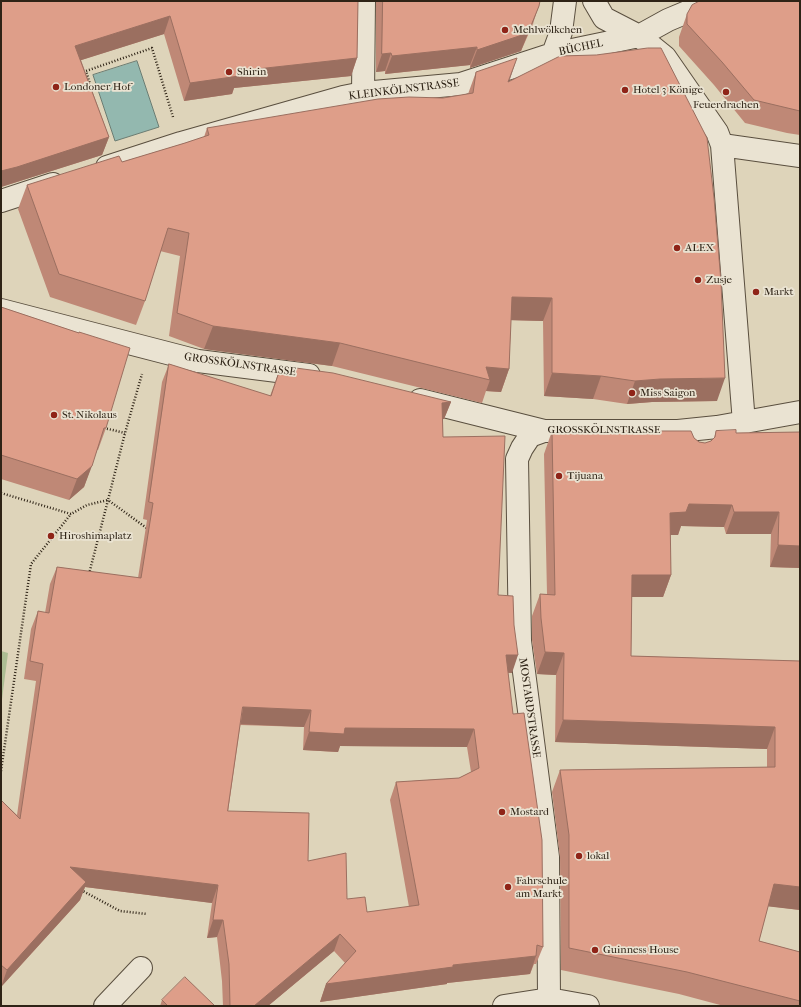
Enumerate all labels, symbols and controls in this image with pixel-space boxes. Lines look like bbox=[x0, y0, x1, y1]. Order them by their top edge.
place label: Mehlwölkchen bbox=[513, 23, 582, 37]
marker: Mehlwölkchen bbox=[500, 25, 510, 35]
street label: BÜCHEL bbox=[558, 37, 604, 59]
place label: Shirin bbox=[237, 65, 266, 79]
marker: Shirin bbox=[224, 67, 234, 77]
street label: KLEINKÖLNSTRASSE bbox=[348, 77, 460, 103]
place label: Londoner Hof bbox=[64, 80, 131, 94]
marker: Londoner Hof bbox=[51, 82, 61, 92]
place label: Hotel 3 Könige bbox=[633, 83, 703, 97]
marker: Hotel 3 Könige bbox=[620, 85, 630, 95]
marker: Feuerdrachen bbox=[721, 87, 731, 97]
place label: Feuerdrachen bbox=[693, 98, 759, 112]
place label: ALEX bbox=[685, 241, 714, 255]
marker: ALEX bbox=[672, 243, 682, 253]
place label: Zusje bbox=[706, 273, 732, 287]
marker: Zusje bbox=[693, 275, 703, 285]
place label: Markt bbox=[764, 285, 793, 299]
marker: Markt bbox=[751, 287, 761, 297]
street label: GROSSKÖLNSTRASSE bbox=[183, 351, 297, 379]
place label: Miss Saigon bbox=[640, 386, 696, 400]
marker: Miss Saigon bbox=[627, 388, 637, 398]
place label: St. Nikolaus bbox=[62, 408, 117, 422]
marker: St. Nikolaus bbox=[49, 410, 59, 420]
street label: GROSSKÖLNSTRASSE bbox=[548, 423, 660, 437]
place label: Tijuana bbox=[567, 469, 603, 483]
marker: Tijuana bbox=[554, 471, 564, 481]
place label: Hiroshimaplatz bbox=[59, 529, 132, 543]
marker: Hiroshimaplatz bbox=[46, 531, 56, 541]
street label: MOSTARDSTRASSE bbox=[515, 657, 543, 759]
place label: Mostard bbox=[510, 805, 549, 819]
marker: Mostard bbox=[497, 807, 507, 817]
place label: lokal bbox=[587, 849, 609, 863]
marker: lokal bbox=[574, 851, 584, 861]
place label: Fahrschule am Markt bbox=[516, 874, 567, 900]
marker: Fahrschule am Markt bbox=[503, 882, 513, 892]
place label: Guinness House bbox=[603, 943, 679, 957]
marker: Guinness House bbox=[590, 945, 600, 955]

